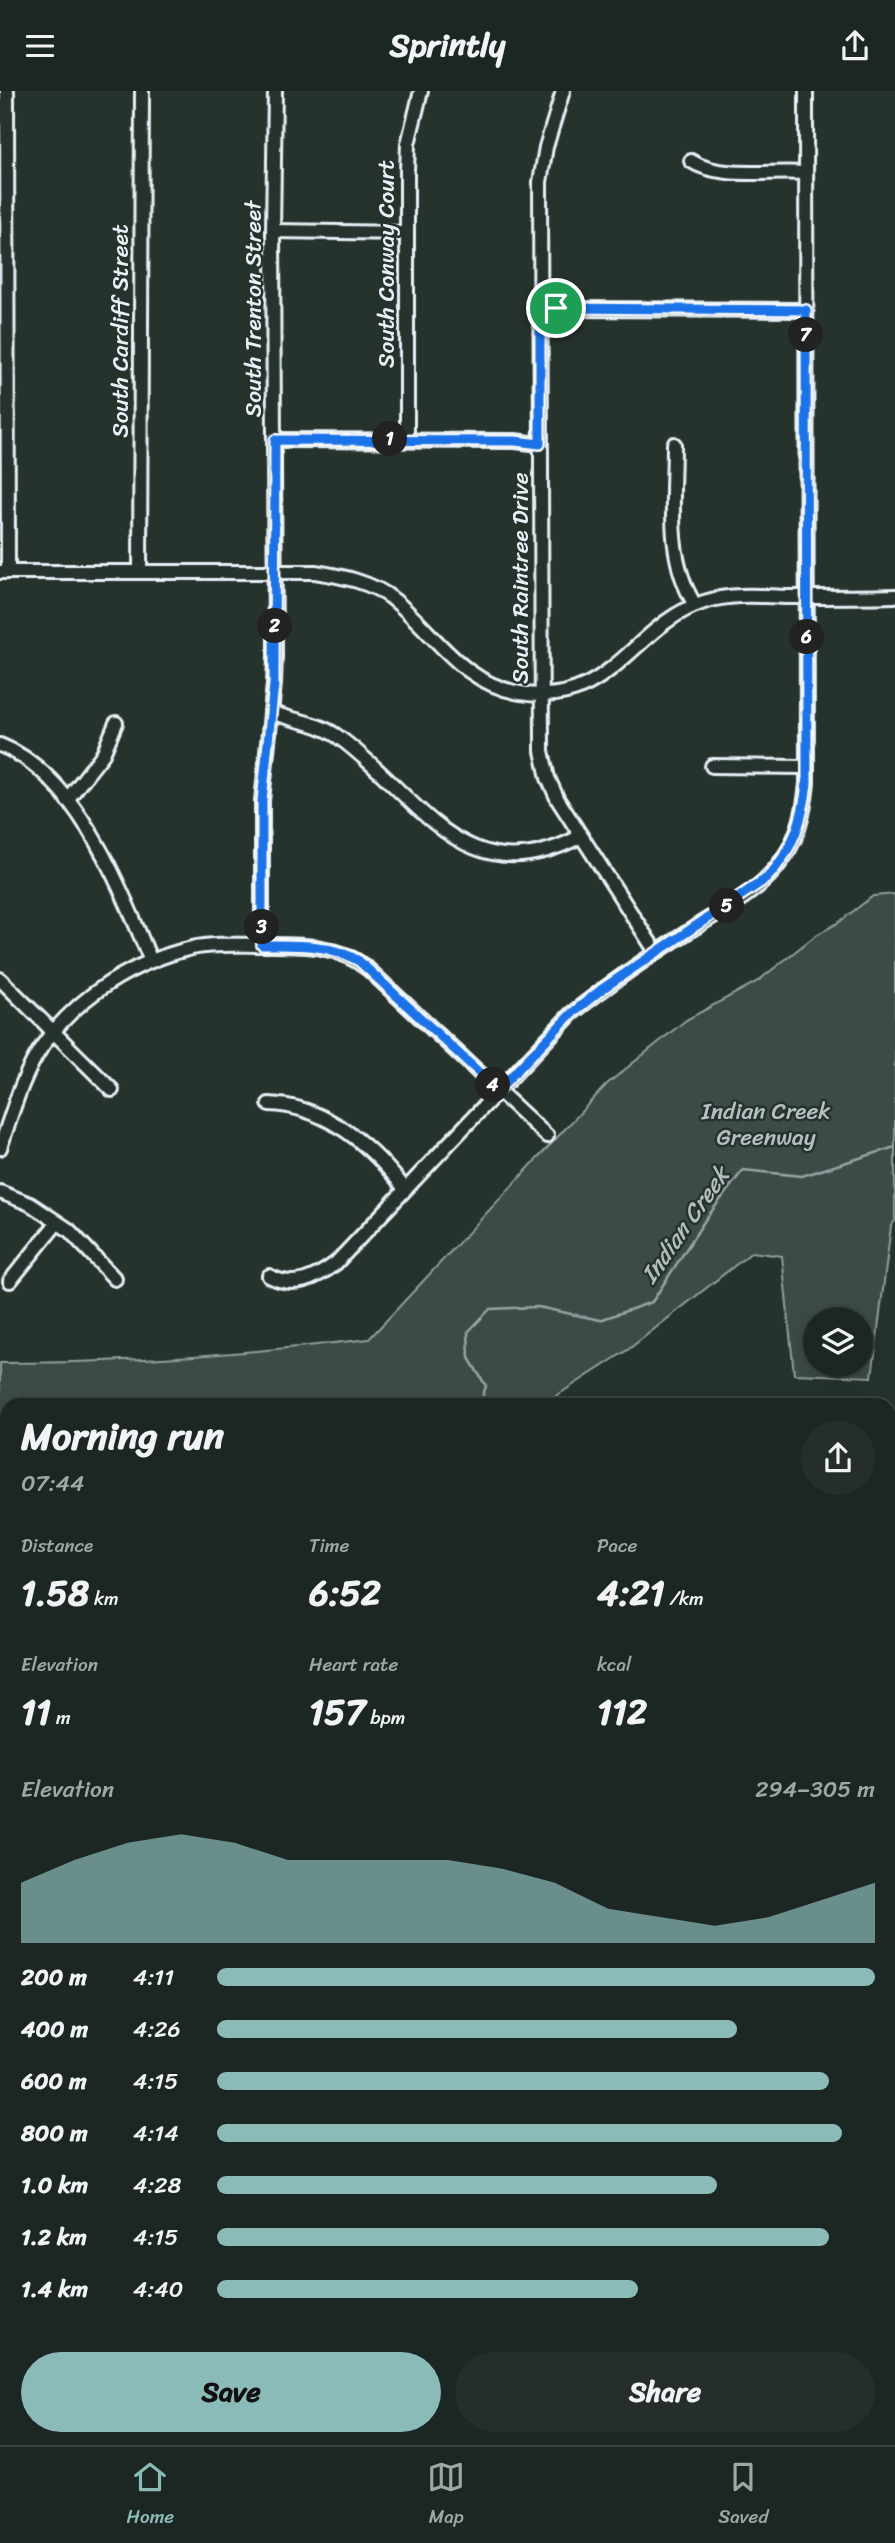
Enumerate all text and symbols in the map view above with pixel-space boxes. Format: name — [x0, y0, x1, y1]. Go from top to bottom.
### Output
text: Sprintly — [390, 17, 505, 74]
icon: menu — [21, 27, 59, 65]
icon: share — [836, 27, 874, 65]
street label: South Conway Court — [366, 160, 407, 368]
street label: South Trenton Street — [233, 199, 274, 417]
street label: South Cardiff Street — [100, 224, 141, 438]
pin — [526, 278, 586, 338]
icon: arrive — [537, 289, 575, 327]
pin: 7 — [788, 317, 824, 353]
text: 7 — [800, 318, 811, 351]
pin: 1 — [372, 421, 408, 457]
text: 1 — [385, 422, 394, 455]
street label: South Raintree Drive — [500, 472, 541, 684]
pin: 2 — [258, 609, 292, 643]
text: 2 — [269, 609, 280, 642]
pin: 6 — [790, 619, 824, 655]
text: 6 — [801, 620, 812, 653]
pin: 5 — [710, 889, 744, 923]
text: 5 — [721, 889, 732, 922]
pin: 3 — [244, 909, 280, 945]
text: 3 — [256, 910, 267, 943]
pin: 4 — [476, 1067, 510, 1103]
text: 4 — [487, 1068, 498, 1101]
park label: Indian Creek Greenway — [701, 1091, 830, 1158]
water label: Indian Creek — [629, 1155, 743, 1293]
map controls — [803, 1307, 873, 1377]
button: layers — [803, 1307, 873, 1377]
text: Morning run — [21, 1403, 224, 1470]
button: share — [801, 1421, 875, 1495]
text: 07:44 — [21, 1463, 84, 1504]
text: Distance — [21, 1529, 93, 1562]
text: Time — [309, 1529, 349, 1562]
text: Pace — [597, 1529, 637, 1562]
text: 1.58 — [21, 1562, 89, 1624]
text: 6:52 — [309, 1562, 381, 1624]
text: 4:21 — [597, 1562, 665, 1624]
text: km — [89, 1582, 119, 1615]
text: /km — [665, 1582, 704, 1615]
text: Elevation — [21, 1648, 98, 1681]
text: Heart rate — [309, 1648, 398, 1681]
text: kcal — [597, 1648, 632, 1681]
text: 11 — [21, 1681, 51, 1743]
text: 157 — [309, 1681, 365, 1743]
text: 112 — [597, 1681, 647, 1743]
text: m — [51, 1701, 71, 1734]
text: bpm — [365, 1701, 405, 1734]
text: Elevation — [21, 1769, 114, 1810]
text: 294–305 m — [755, 1769, 875, 1810]
text: 200 m — [21, 1957, 87, 1998]
text: 4:11 — [133, 1957, 174, 1998]
text: 400 m — [21, 2009, 88, 2050]
text: 4:26 — [133, 2009, 181, 2050]
text: 600 m — [21, 2061, 87, 2102]
text: 4:15 — [133, 2061, 178, 2102]
text: 800 m — [21, 2113, 88, 2154]
text: 4:14 — [133, 2113, 179, 2154]
text: 1.0 km — [21, 2165, 88, 2206]
text: 4:28 — [133, 2165, 181, 2206]
text: 1.2 km — [21, 2217, 87, 2258]
text: 4:15 — [133, 2217, 178, 2258]
text: 1.4 km — [21, 2269, 88, 2310]
text: 4:40 — [133, 2269, 183, 2310]
button: Save — [21, 2352, 441, 2432]
button: Share — [455, 2352, 875, 2432]
tab: Home — [127, 2458, 174, 2533]
tab: Map — [427, 2458, 465, 2533]
tab: Saved — [718, 2458, 768, 2533]

